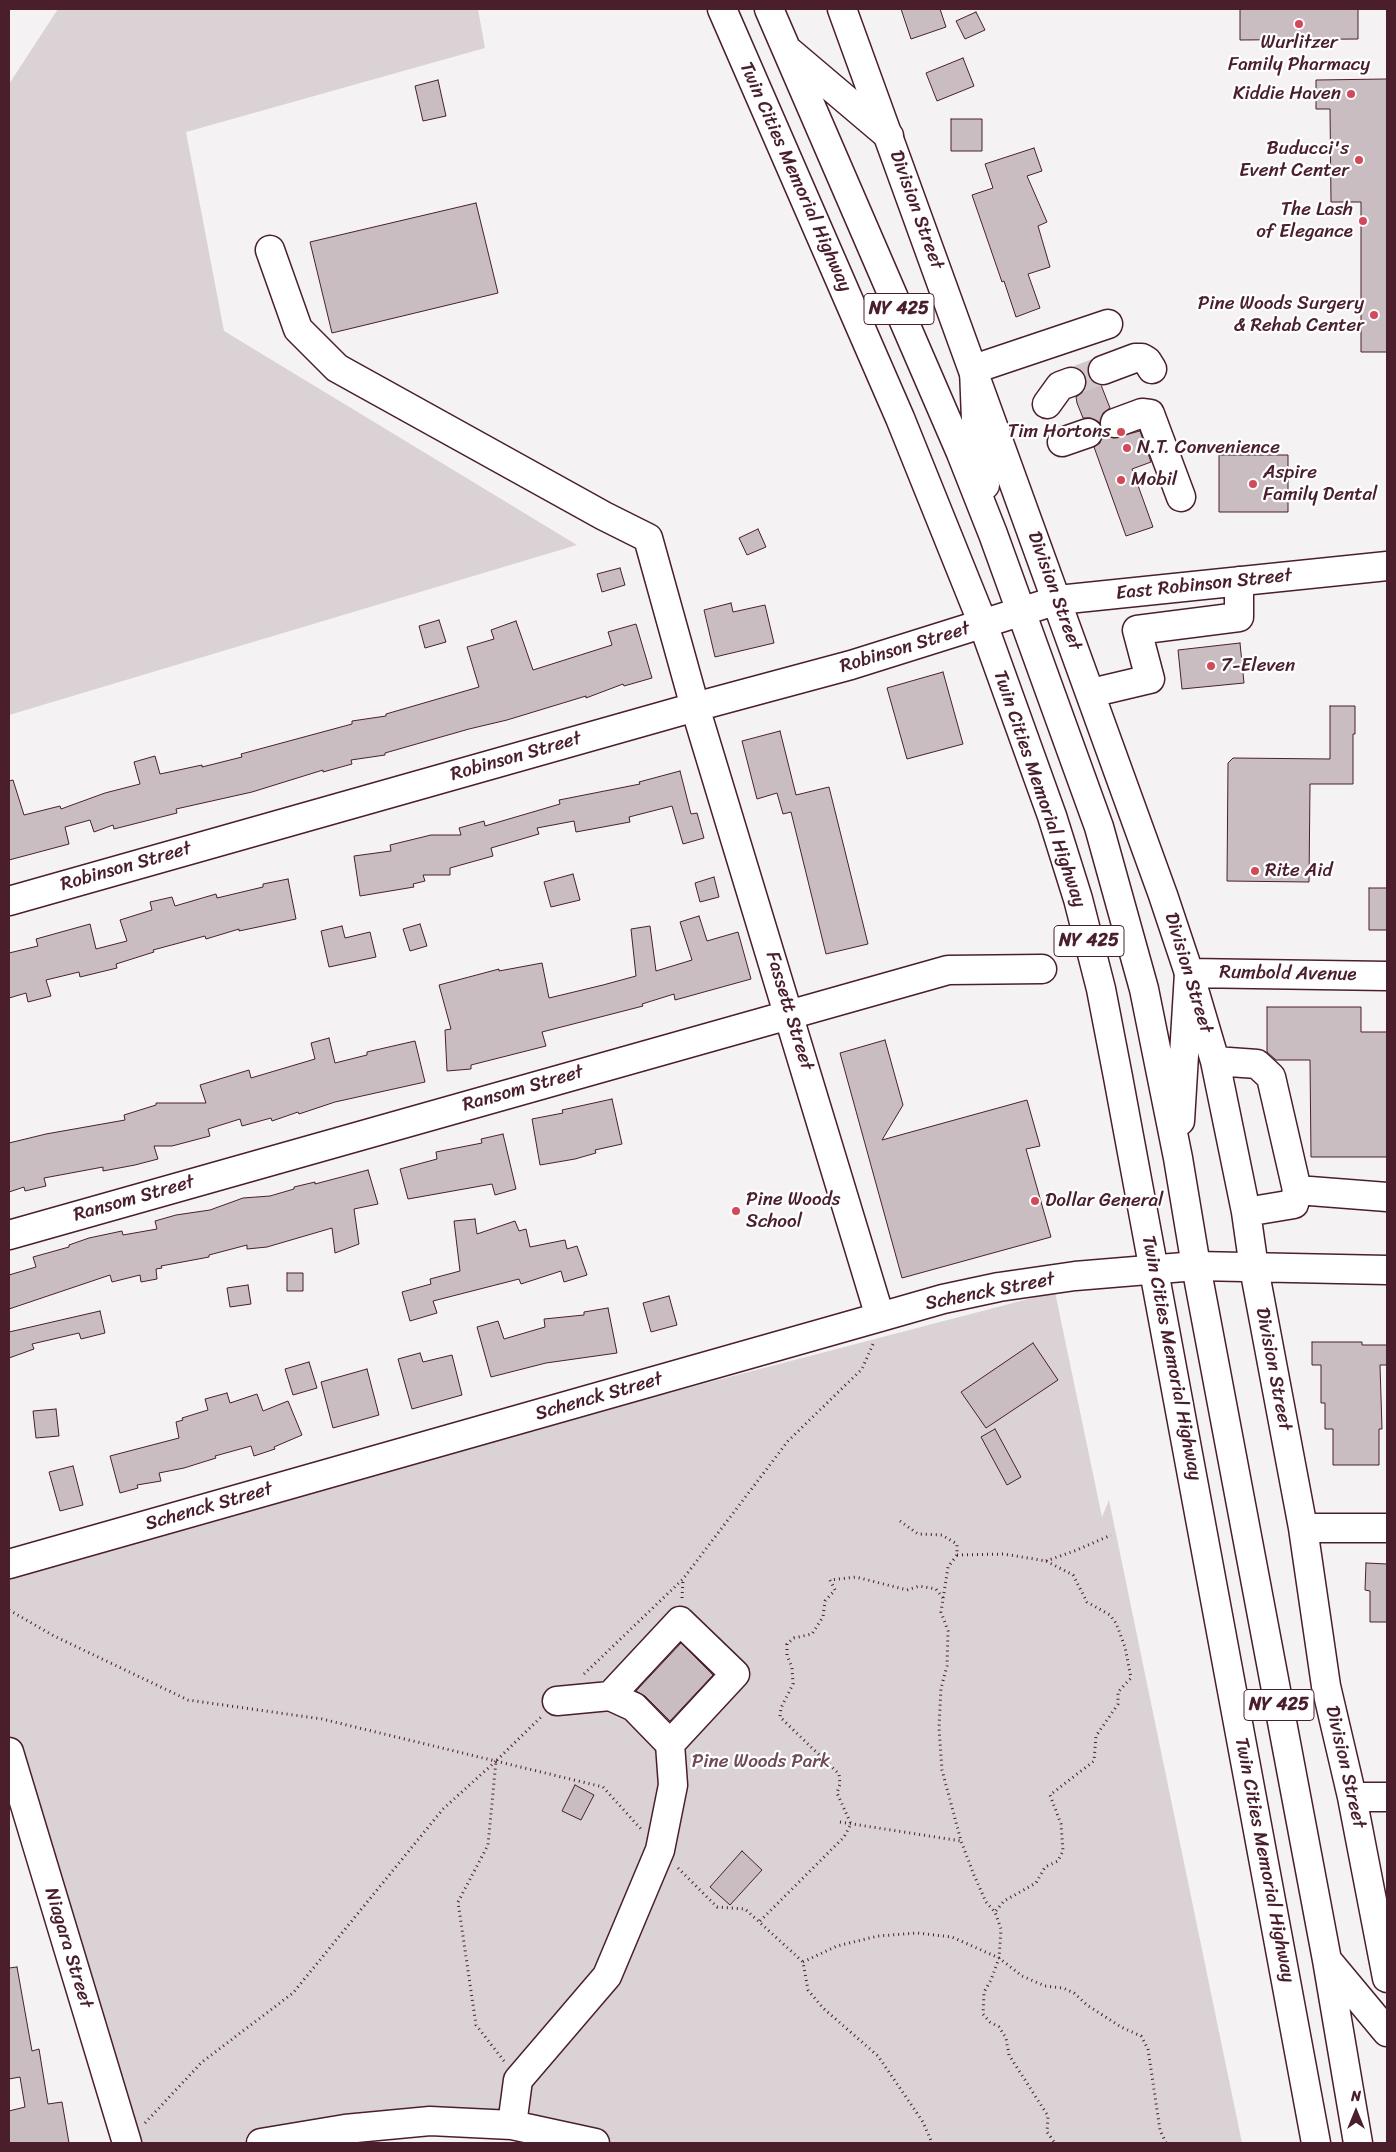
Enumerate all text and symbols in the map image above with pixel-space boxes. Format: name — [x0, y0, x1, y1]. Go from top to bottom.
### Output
marker: Wurlitzer Family Pharmacy — [1293, 18, 1305, 30]
place label: Wurlitzer Family Pharmacy — [1228, 32, 1370, 76]
street label: Twin Cities Memorial Highway — [734, 59, 856, 295]
place label: Kiddie Haven — [1233, 83, 1341, 105]
marker: Kiddie Haven — [1345, 88, 1357, 100]
place label: Buducci's Event Center — [1239, 138, 1349, 182]
street label: Division Street — [884, 147, 948, 273]
marker: Buducci's Event Center — [1353, 154, 1365, 166]
place label: The Lash of Elegance — [1256, 199, 1353, 243]
marker: The Lash of Elegance — [1357, 215, 1369, 227]
place label: Pine Woods Surgery & Rehab Center — [1198, 293, 1364, 337]
road number: NY 425 — [864, 294, 934, 324]
marker: Pine Woods Surgery & Rehab Center — [1368, 309, 1380, 321]
place label: Tim Hortons — [1008, 421, 1111, 443]
marker: Tim Hortons — [1115, 426, 1127, 438]
place label: N.T. Convenience — [1137, 437, 1280, 459]
marker: N.T. Convenience — [1121, 442, 1133, 454]
place label: Aspire Family Dental — [1263, 462, 1377, 506]
place label: Mobil — [1131, 469, 1177, 491]
marker: Mobil — [1115, 474, 1127, 486]
marker: Aspire Family Dental — [1247, 478, 1259, 490]
street label: Division Street — [1022, 528, 1086, 654]
street label: East Robinson Street — [1115, 564, 1293, 606]
street label: Robinson Street — [837, 617, 973, 679]
place label: 7-Eleven — [1221, 655, 1295, 677]
marker: 7-Eleven — [1205, 660, 1217, 672]
street label: Twin Cities Memorial Highway — [988, 668, 1090, 910]
street label: Robinson Street — [448, 727, 584, 787]
street label: Robinson Street — [58, 837, 194, 897]
place label: Rite Aid — [1265, 860, 1333, 882]
marker: Rite Aid — [1249, 865, 1261, 877]
street label: Division Street — [1159, 910, 1217, 1036]
road number: NY 425 — [1054, 926, 1124, 956]
street label: Fassett Street — [760, 949, 818, 1073]
street label: Rumbold Avenue — [1219, 961, 1357, 987]
street label: Ransom Street — [460, 1061, 586, 1117]
street label: Ransom Street — [71, 1171, 197, 1227]
place label: Pine Woods School — [746, 1189, 840, 1233]
place label: Dollar General — [1045, 1190, 1163, 1212]
marker: Dollar General — [1029, 1195, 1041, 1207]
marker: Pine Woods School — [730, 1205, 742, 1217]
street label: Twin Cities Memorial Highway — [1136, 1234, 1206, 1482]
street label: Schenck Street — [923, 1268, 1057, 1316]
street label: Division Street — [1250, 1306, 1296, 1432]
street label: Schenck Street — [533, 1368, 665, 1426]
street label: Schenck Street — [143, 1478, 275, 1536]
road number: NY 425 — [1244, 1690, 1314, 1720]
street label: Division Street — [1320, 1704, 1370, 1830]
street label: Twin Cities Memorial Highway — [1229, 1736, 1299, 1984]
park label: Pine Woods Park — [692, 1751, 830, 1773]
street label: Niagara Street — [39, 1885, 97, 2011]
text: N — [1351, 2084, 1361, 2109]
north arrow — [1331, 2087, 1381, 2137]

